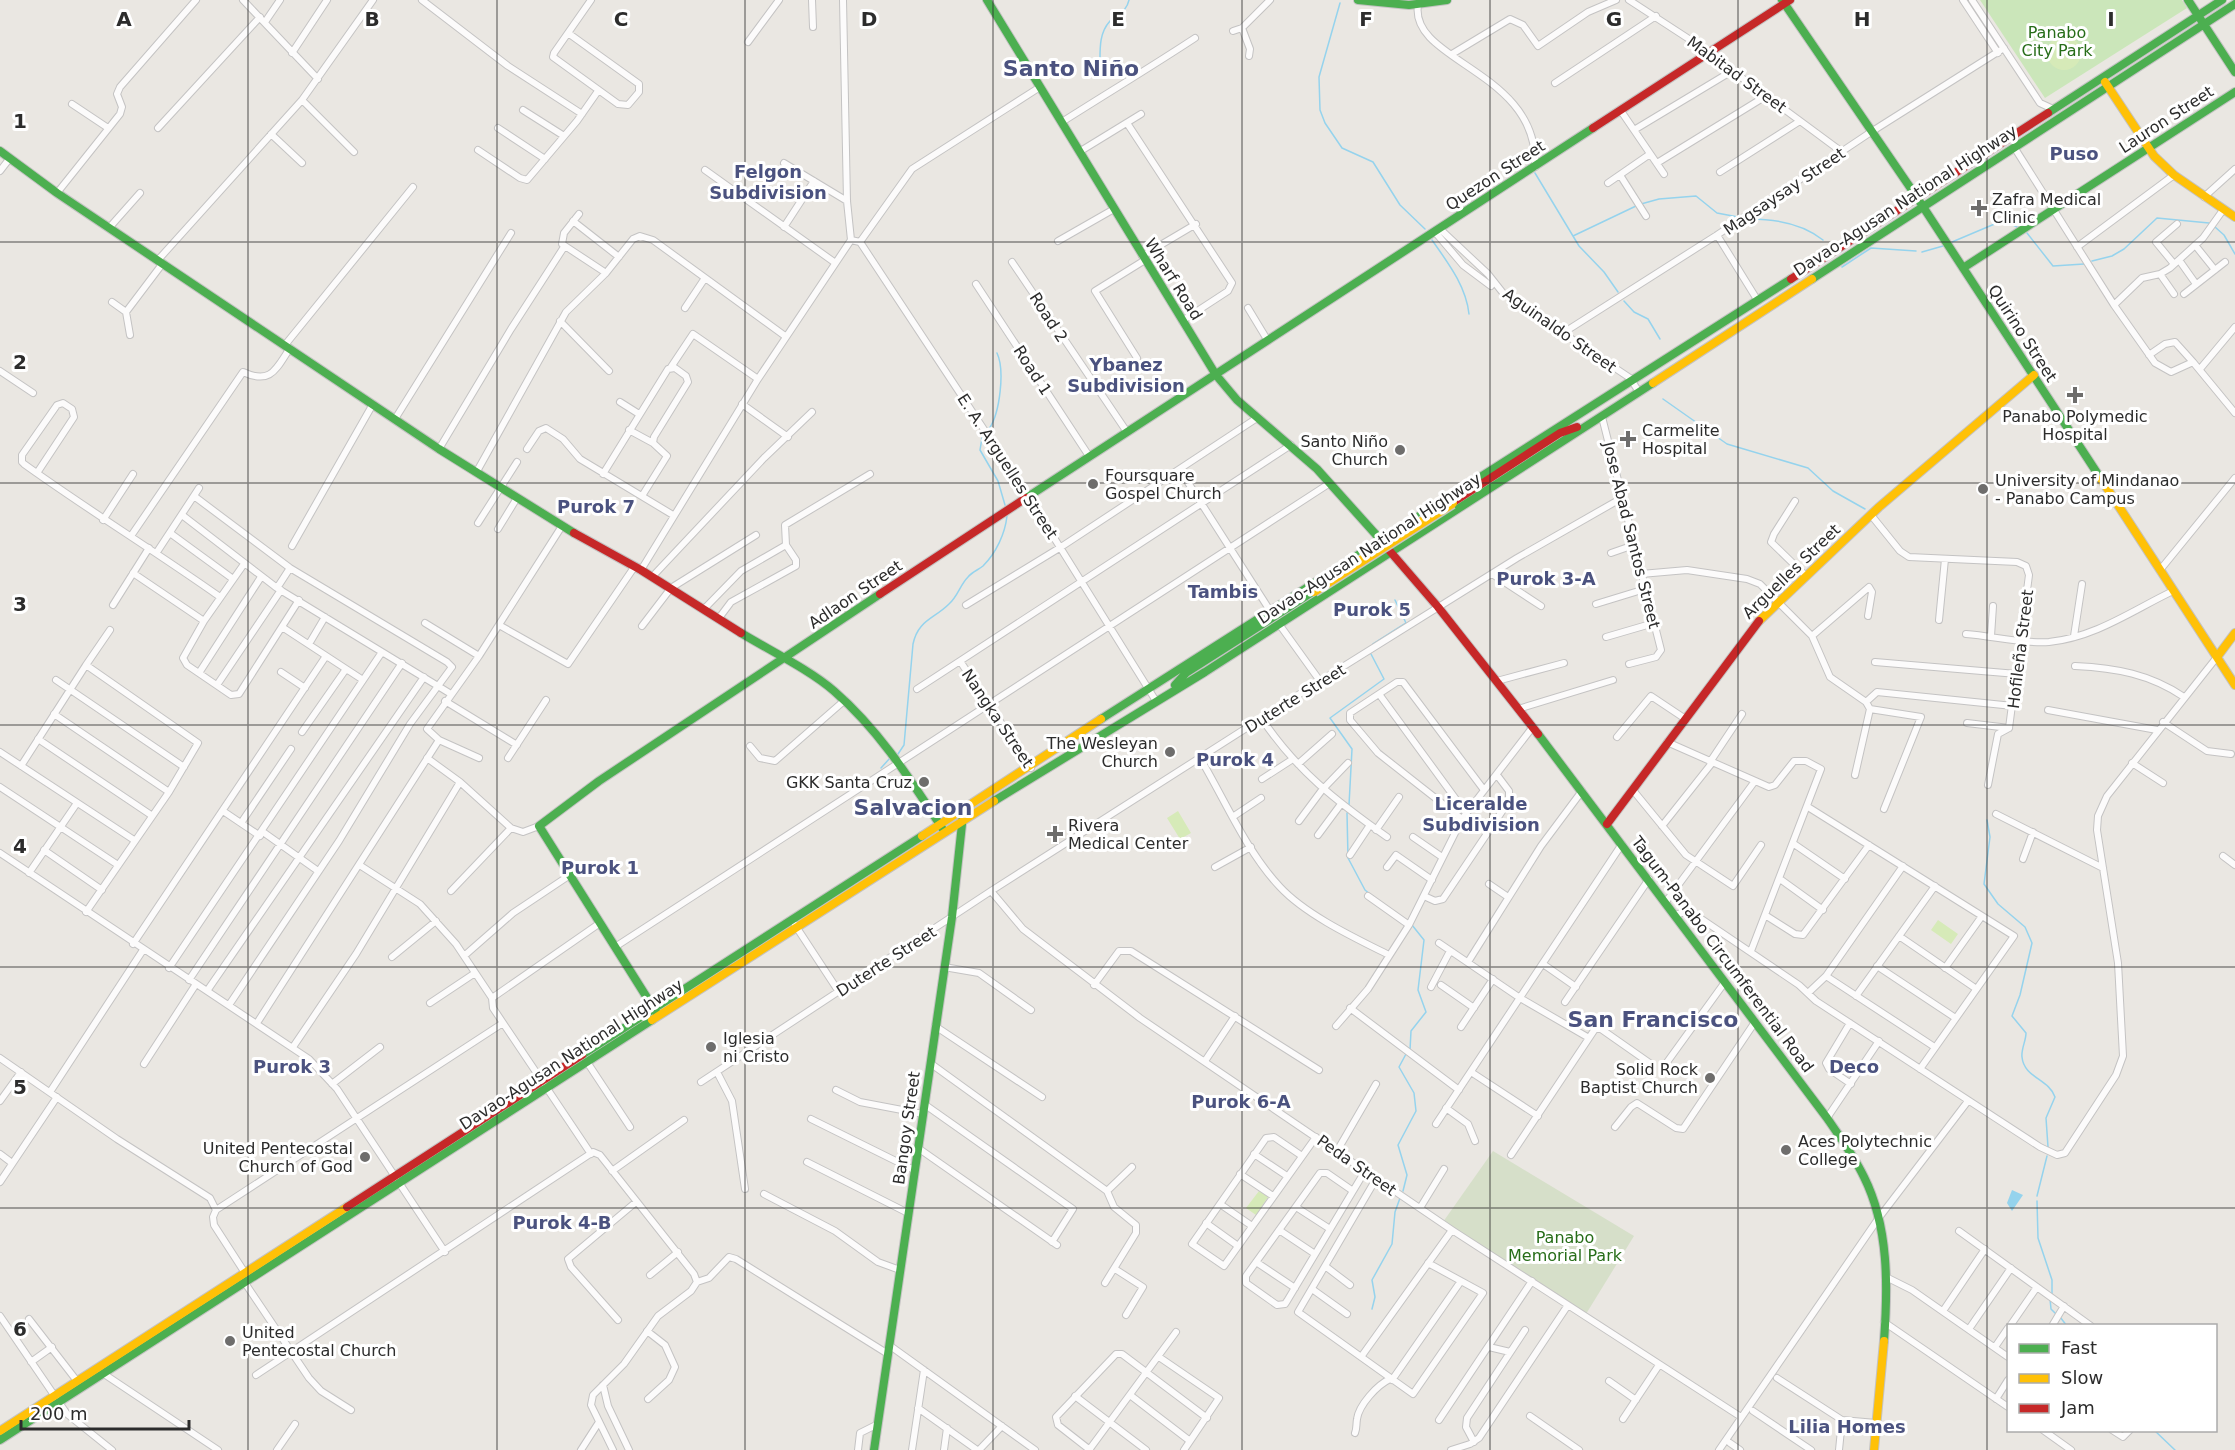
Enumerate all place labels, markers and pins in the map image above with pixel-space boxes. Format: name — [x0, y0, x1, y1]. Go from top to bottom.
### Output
place label: Zafra Medical Clinic — [1992, 190, 2101, 227]
marker: Zafra Medical Clinic — [1970, 199, 1988, 217]
marker: Panabo Polymedic Hospital — [2066, 386, 2084, 404]
place label: Panabo Polymedic Hospital — [2002, 407, 2148, 444]
place label: Carmelite Hospital — [1642, 421, 1720, 458]
marker: Carmelite Hospital — [1619, 430, 1637, 448]
place label: Santo Niño Church — [1300, 432, 1388, 469]
marker: Santo Niño Church — [1393, 443, 1407, 457]
place label: Foursquare Gospel Church — [1105, 466, 1222, 503]
place label: University of Mindanao - Panabo Campus — [1995, 471, 2179, 508]
marker: Foursquare Gospel Church — [1086, 477, 1100, 491]
marker: University of Mindanao - Panabo Campus — [1976, 482, 1990, 496]
place label: The Wesleyan Church — [1045, 734, 1158, 771]
marker: The Wesleyan Church — [1163, 745, 1177, 759]
place label: GKK Santa Cruz — [786, 773, 912, 792]
marker: GKK Santa Cruz — [917, 775, 931, 789]
place label: Rivera Medical Center — [1068, 816, 1189, 853]
marker: Rivera Medical Center — [1046, 825, 1064, 843]
place label: Iglesia ni Cristo — [723, 1029, 789, 1066]
marker: Iglesia ni Cristo — [704, 1040, 718, 1054]
place label: Solid Rock Baptist Church — [1580, 1060, 1699, 1097]
marker: Solid Rock Baptist Church — [1703, 1071, 1717, 1085]
place label: Aces Polytechnic College — [1798, 1132, 1932, 1169]
place label: United Pentecostal Church of God — [203, 1139, 353, 1176]
marker: Aces Polytechnic College — [1779, 1143, 1793, 1157]
marker: United Pentecostal Church of God — [358, 1150, 372, 1164]
place label: United Pentecostal Church — [242, 1323, 396, 1360]
marker: United Pentecostal Church — [223, 1334, 237, 1348]

